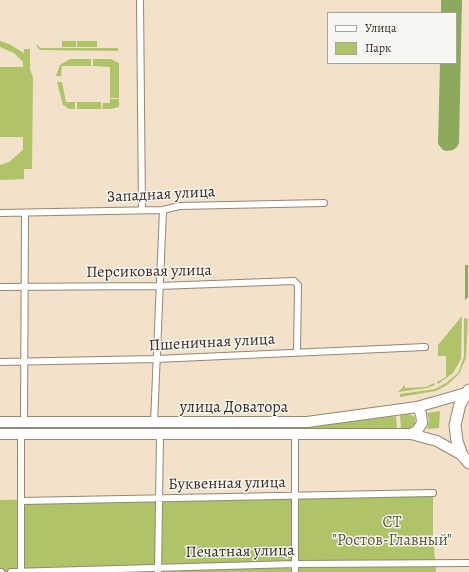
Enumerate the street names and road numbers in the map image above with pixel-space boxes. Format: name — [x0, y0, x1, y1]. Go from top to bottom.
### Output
street label: Западная улица — [106, 183, 216, 207]
street label: Персиковая улица — [86, 261, 212, 283]
street label: Пшеничная улица — [148, 330, 276, 356]
street label: улица Доватора — [180, 398, 288, 418]
street label: Буквенная улица — [168, 473, 286, 495]
street label: Печатная улица — [185, 541, 295, 563]

